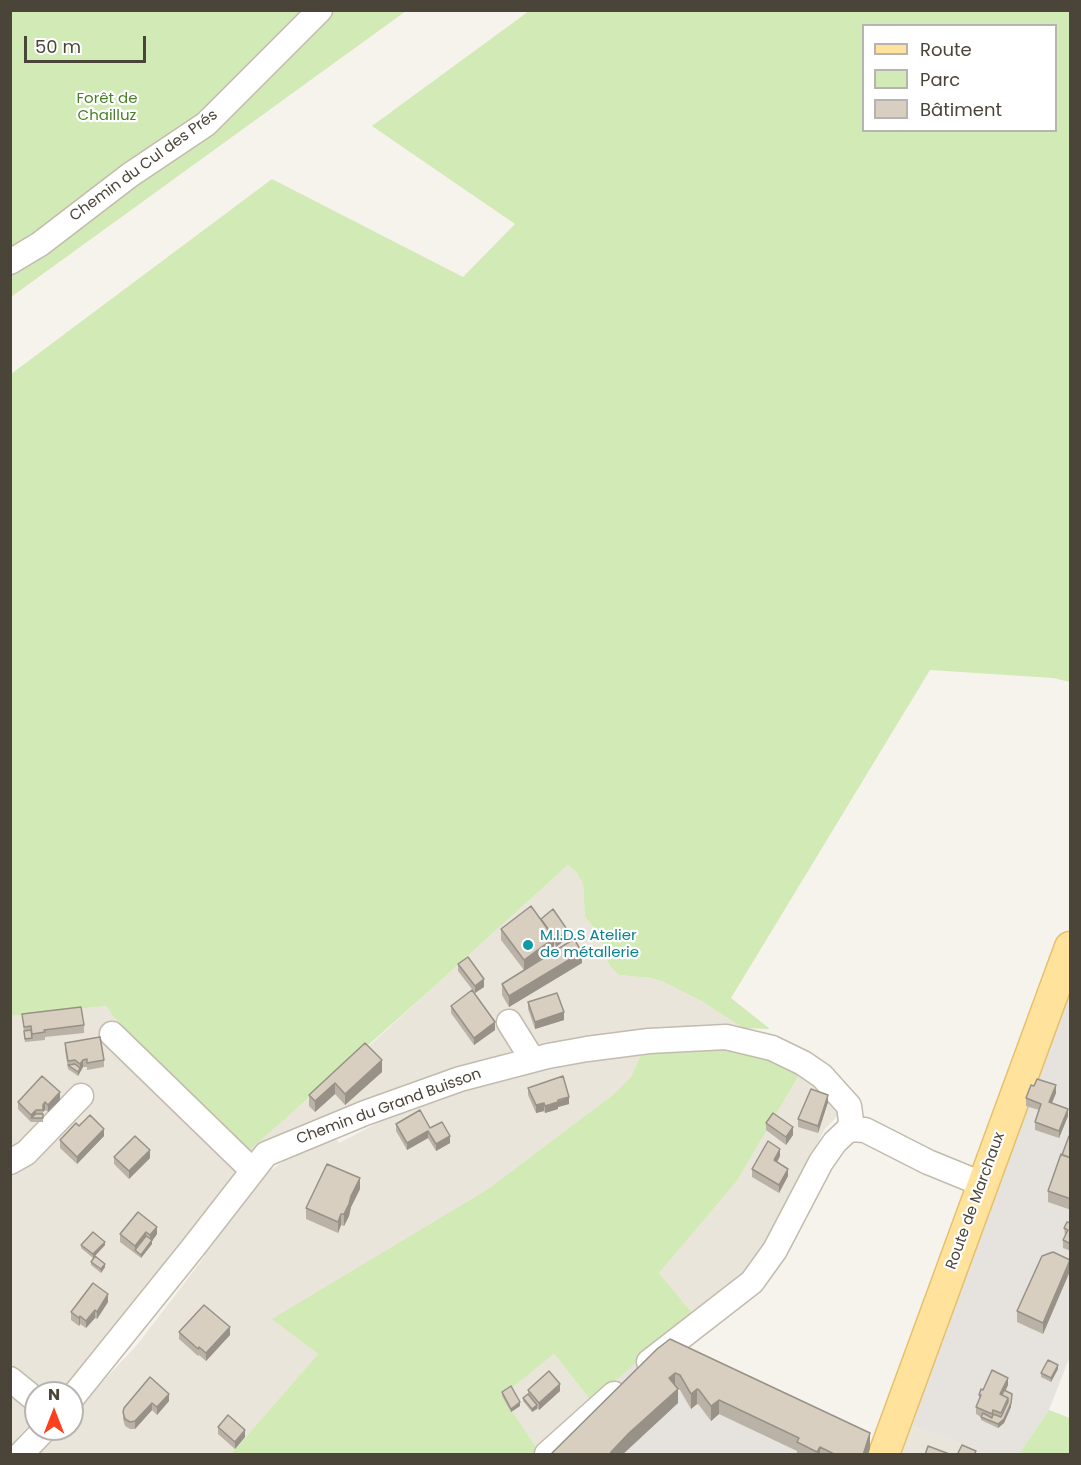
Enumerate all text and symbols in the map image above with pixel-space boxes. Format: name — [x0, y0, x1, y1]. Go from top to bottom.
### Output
scale bar — [27, 24, 148, 62]
legend — [862, 24, 1057, 132]
text: 50 m — [35, 34, 81, 59]
text: Route — [920, 37, 972, 62]
text: Parc — [920, 67, 960, 92]
park label: Forêt de Chailluz — [77, 90, 137, 125]
text: Bâtiment — [920, 97, 1002, 122]
street label: Chemin du Cul des Prés — [66, 106, 222, 226]
place label: M.I.D.S Atelier de métallerie — [540, 927, 639, 962]
marker: M.I.D.S Atelier de métallerie — [521, 938, 535, 952]
street label: Chemin du Grand Buisson — [294, 1065, 484, 1149]
street label: Route de Marchaux — [943, 1130, 1009, 1272]
north arrow — [24, 1381, 84, 1441]
text: N — [48, 1383, 60, 1406]

